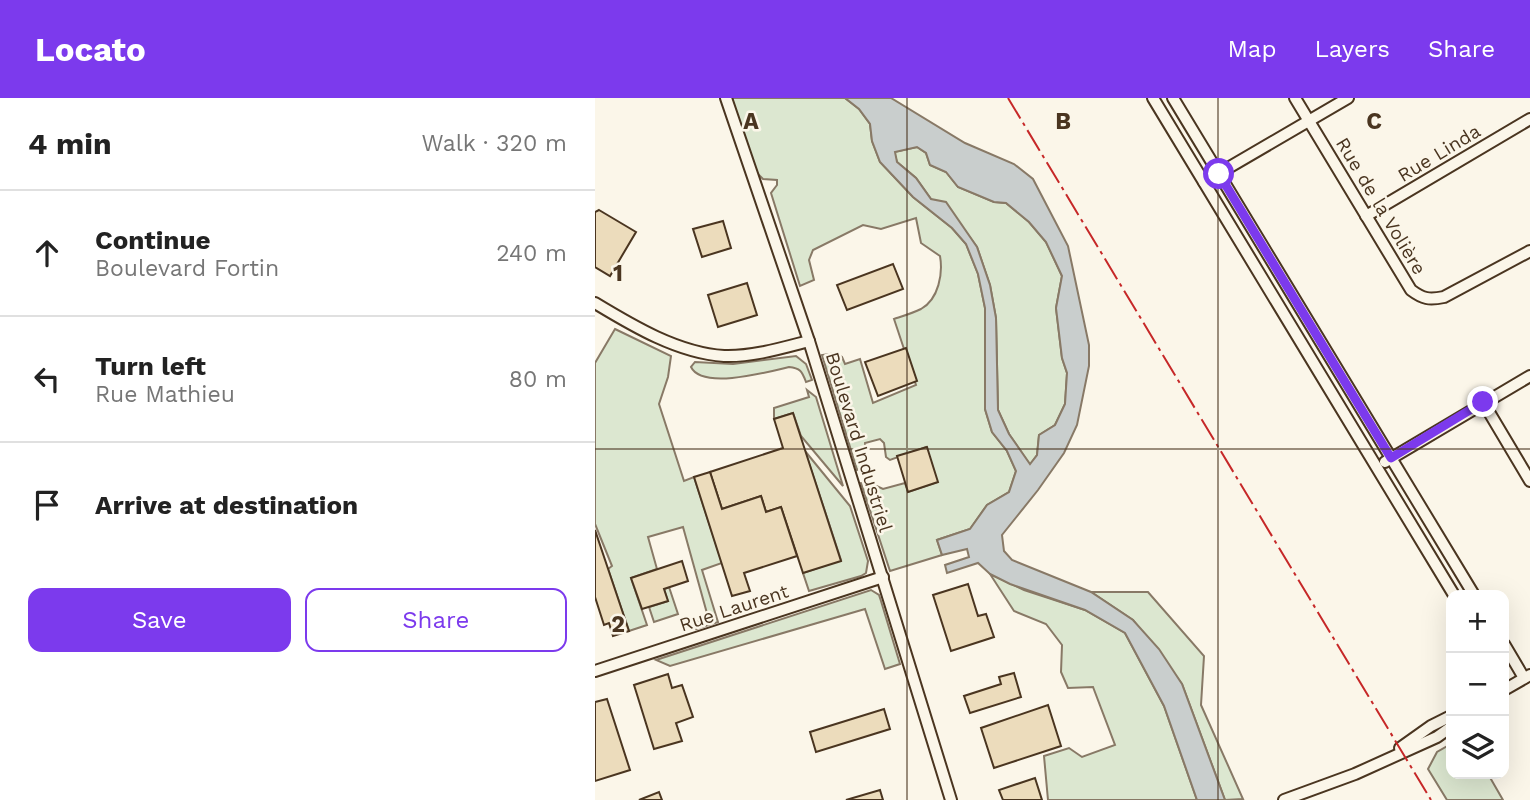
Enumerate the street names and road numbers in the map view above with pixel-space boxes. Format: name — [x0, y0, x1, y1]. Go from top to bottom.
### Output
street label: Rue Linda — [1393, 119, 1485, 187]
street label: Rue de la Volière — [1331, 133, 1431, 279]
street label: Boulevard Industriel — [821, 349, 897, 535]
street label: Rue Laurent — [677, 580, 792, 636]

